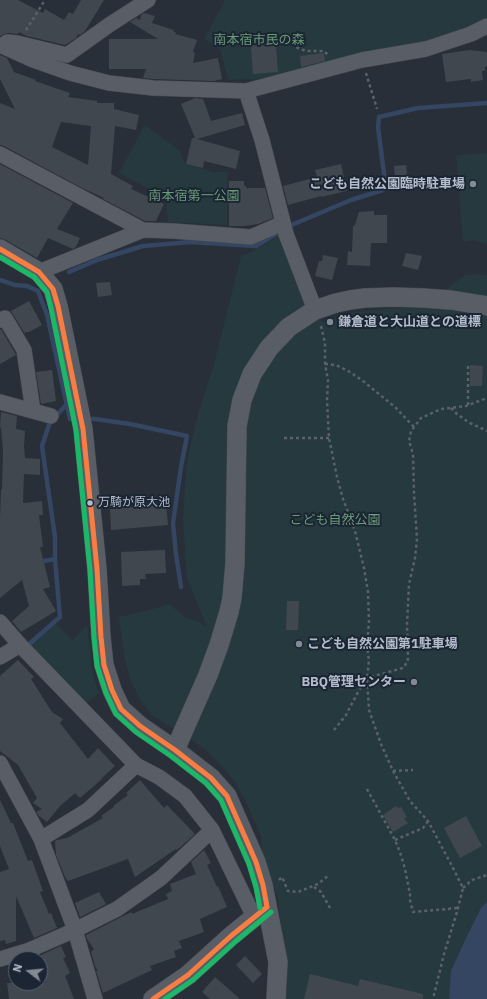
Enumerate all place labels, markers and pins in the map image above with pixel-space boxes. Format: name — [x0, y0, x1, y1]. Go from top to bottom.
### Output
place label: こども自然公園臨時駐車場 — [309, 176, 465, 192]
marker: こども自然公園臨時駐車場 — [468, 179, 478, 189]
place label: 鎌倉道と大山道との道標 — [338, 314, 481, 330]
marker: 鎌倉道と大山道との道標 — [325, 317, 335, 327]
place label: 万騎が原大池 — [98, 496, 170, 510]
marker: 万騎が原大池 — [85, 498, 95, 508]
place label: こども自然公園第1駐車場 — [307, 636, 458, 652]
marker: こども自然公園第1駐車場 — [294, 639, 304, 649]
place label: BBQ管理センター — [301, 674, 406, 690]
marker: BBQ管理センター — [409, 677, 419, 687]

